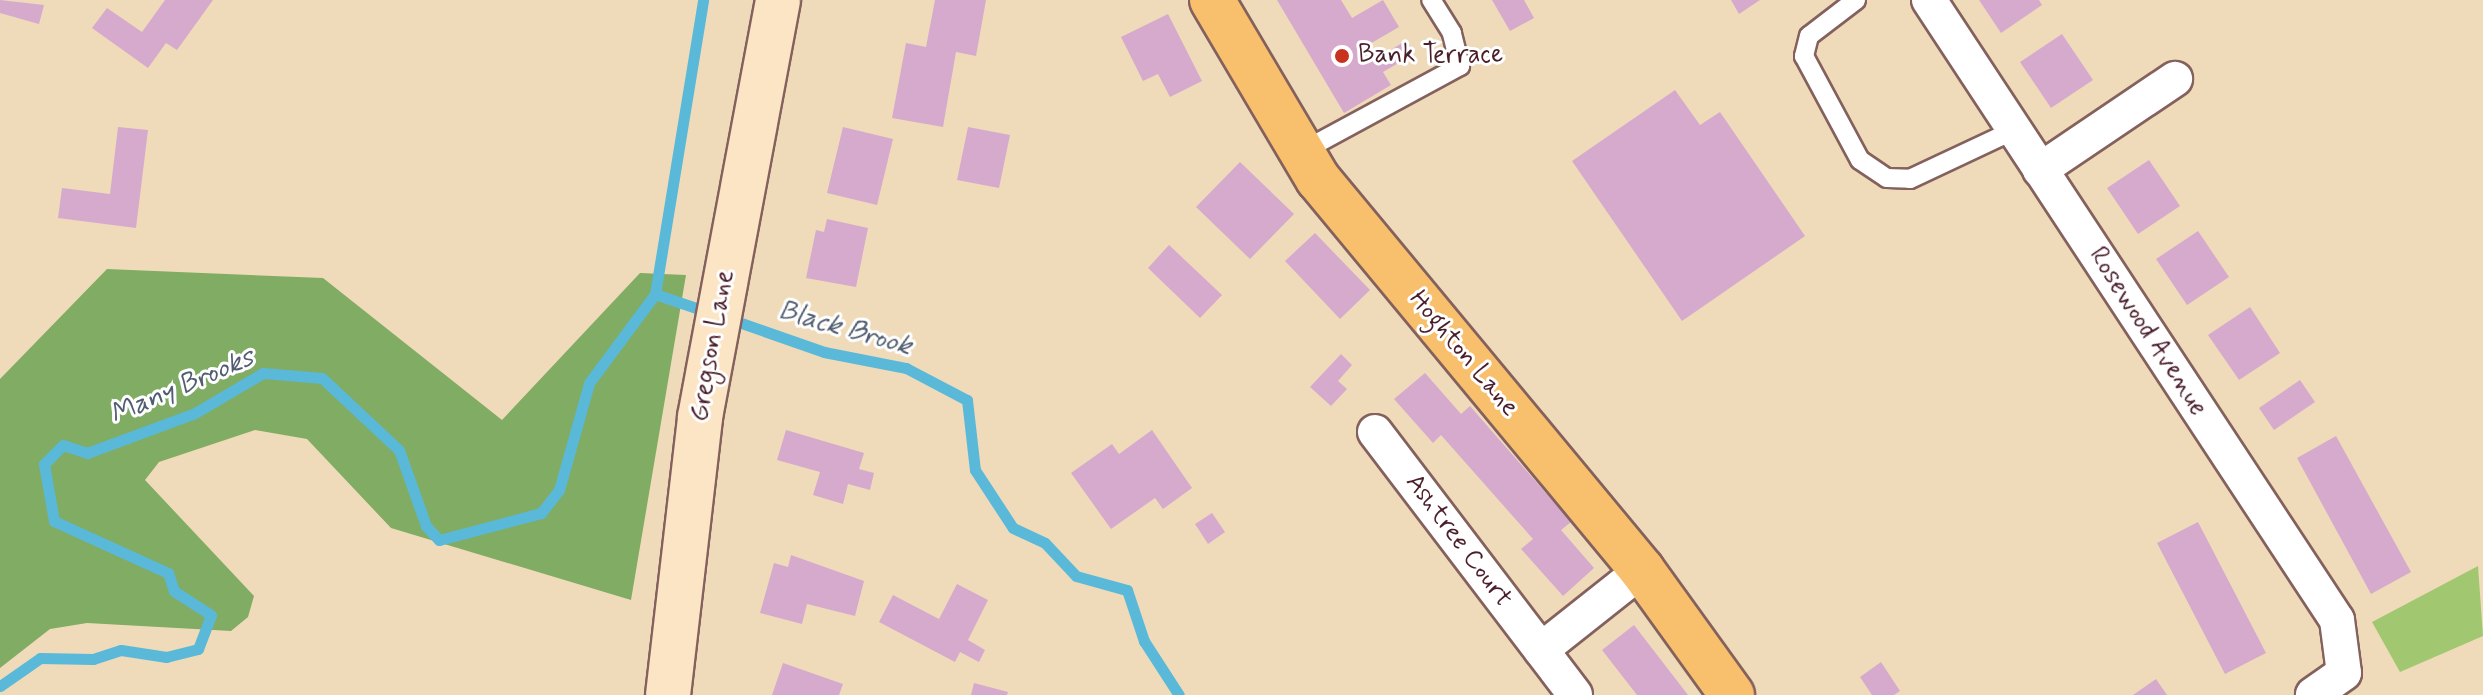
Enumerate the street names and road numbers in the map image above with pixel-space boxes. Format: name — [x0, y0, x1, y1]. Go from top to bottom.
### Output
street label: Rosewood Avenue — [2082, 243, 2212, 421]
street label: Gregson Lane — [684, 268, 742, 424]
street label: Hoghton Lane — [1402, 285, 1524, 423]
street label: Ashtree Court — [1398, 469, 1518, 613]

